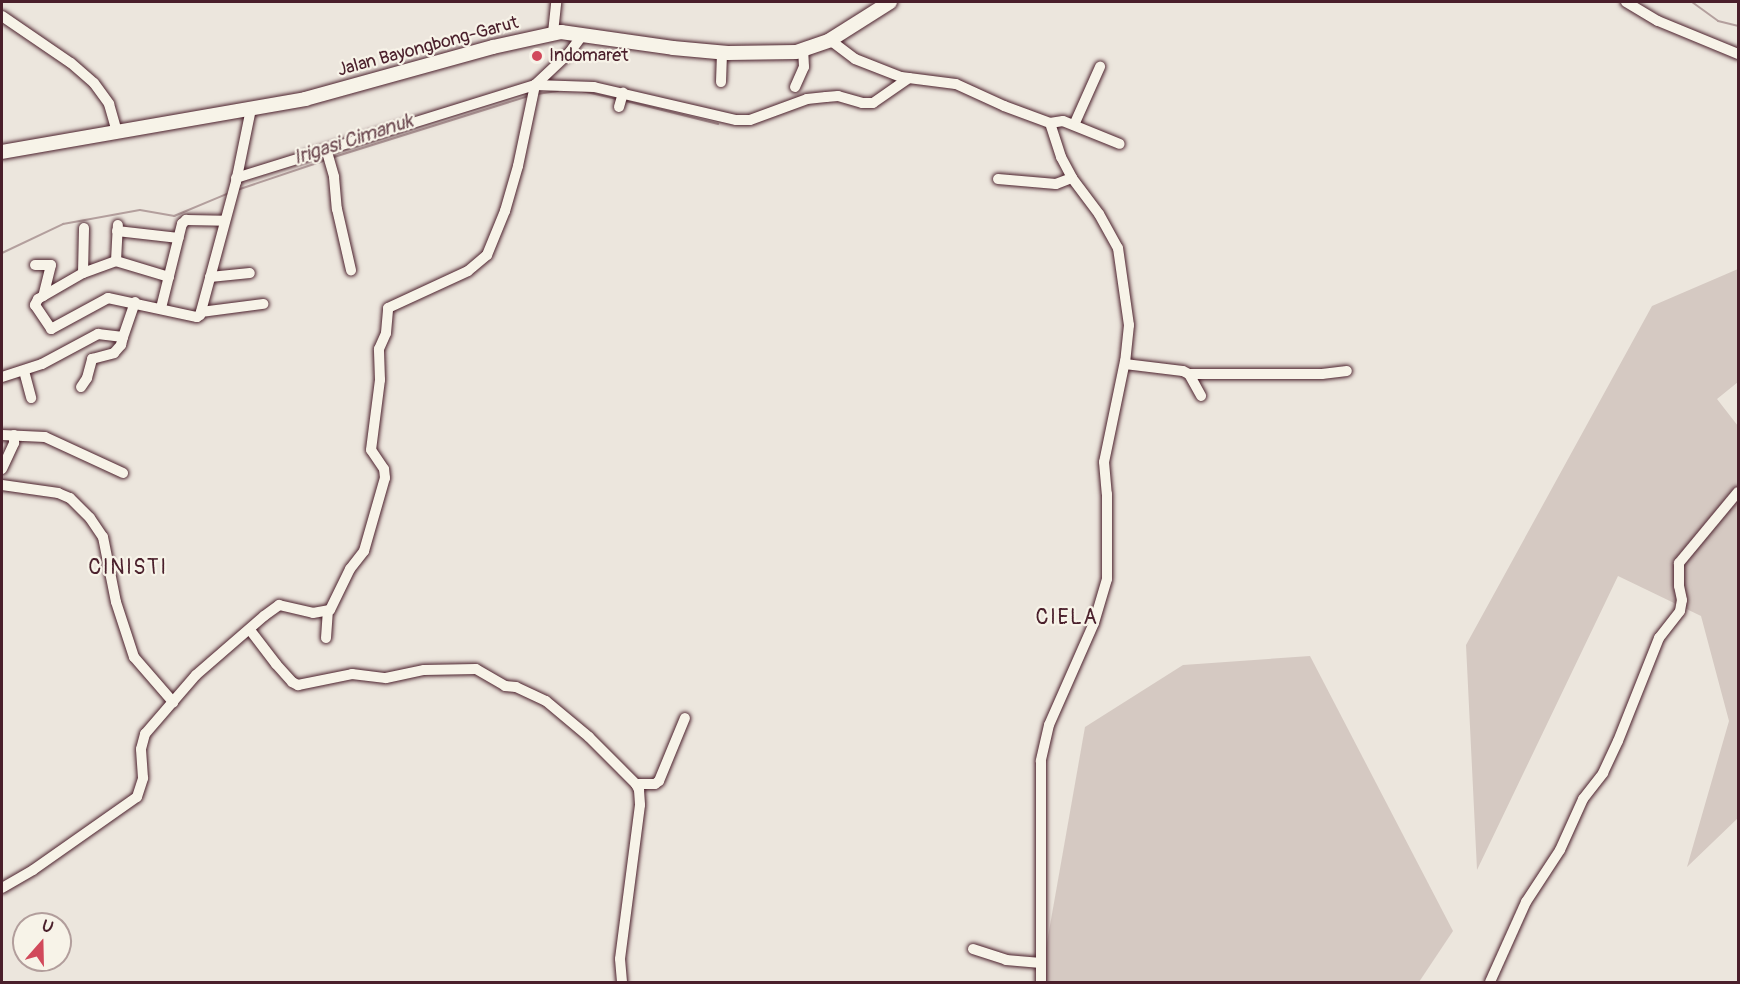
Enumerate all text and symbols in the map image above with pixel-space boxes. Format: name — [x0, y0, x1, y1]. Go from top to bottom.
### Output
street label: Jalan Bayongbong-Garut — [335, 12, 521, 82]
place label: Indomaret — [549, 45, 628, 67]
marker: Indomaret — [530, 49, 544, 63]
water label: Irigasi Cimanuk — [290, 108, 416, 170]
district label: CINISTI — [88, 555, 168, 581]
district label: CIELA — [1036, 605, 1098, 631]
north arrow — [12, 912, 72, 972]
text: U — [39, 916, 56, 938]

